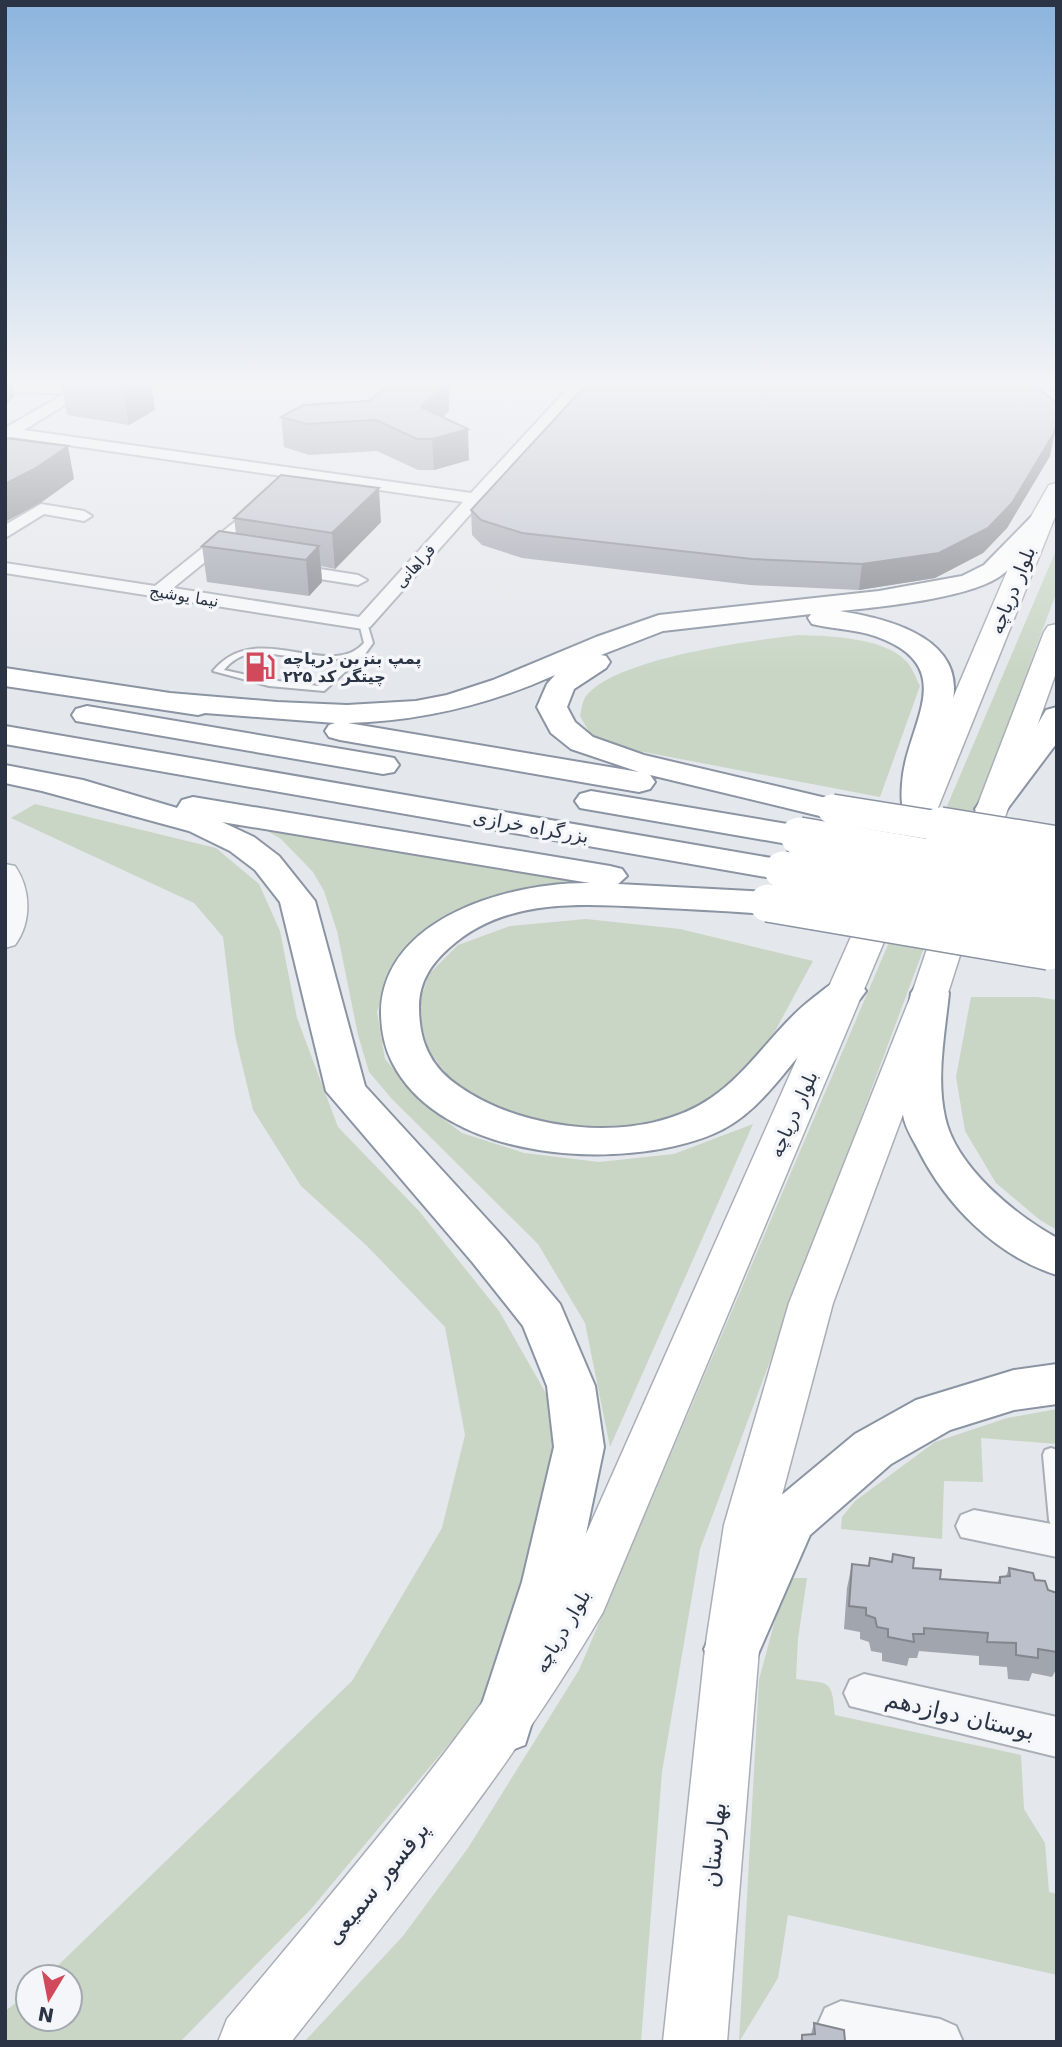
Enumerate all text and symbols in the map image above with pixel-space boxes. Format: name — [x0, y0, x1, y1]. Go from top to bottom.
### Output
street label: فراهانی — [391, 540, 440, 592]
street label: بلوار دریاچه — [984, 543, 1040, 637]
street label: نیما یوشیج — [148, 581, 220, 612]
place label: پمپ بنزین دریاچه چیتگر کد ۲۲۵ — [283, 649, 421, 687]
fuel station icon: پمپ بنزین دریاچه چیتگر کد ۲۲۵ — [243, 650, 277, 684]
street label: بزرگراه خرازی — [471, 805, 591, 848]
street label: بلوار دریاچه — [764, 1067, 823, 1161]
street label: بلوار دریاچه — [529, 1585, 596, 1677]
street label: بوستان دوازدهم — [883, 1685, 1037, 1746]
street label: بهارستان — [697, 1801, 732, 1889]
street label: پرفسور سمیعی — [319, 1816, 435, 1950]
north arrow — [14, 1963, 84, 2033]
text: N — [36, 2003, 56, 2027]

